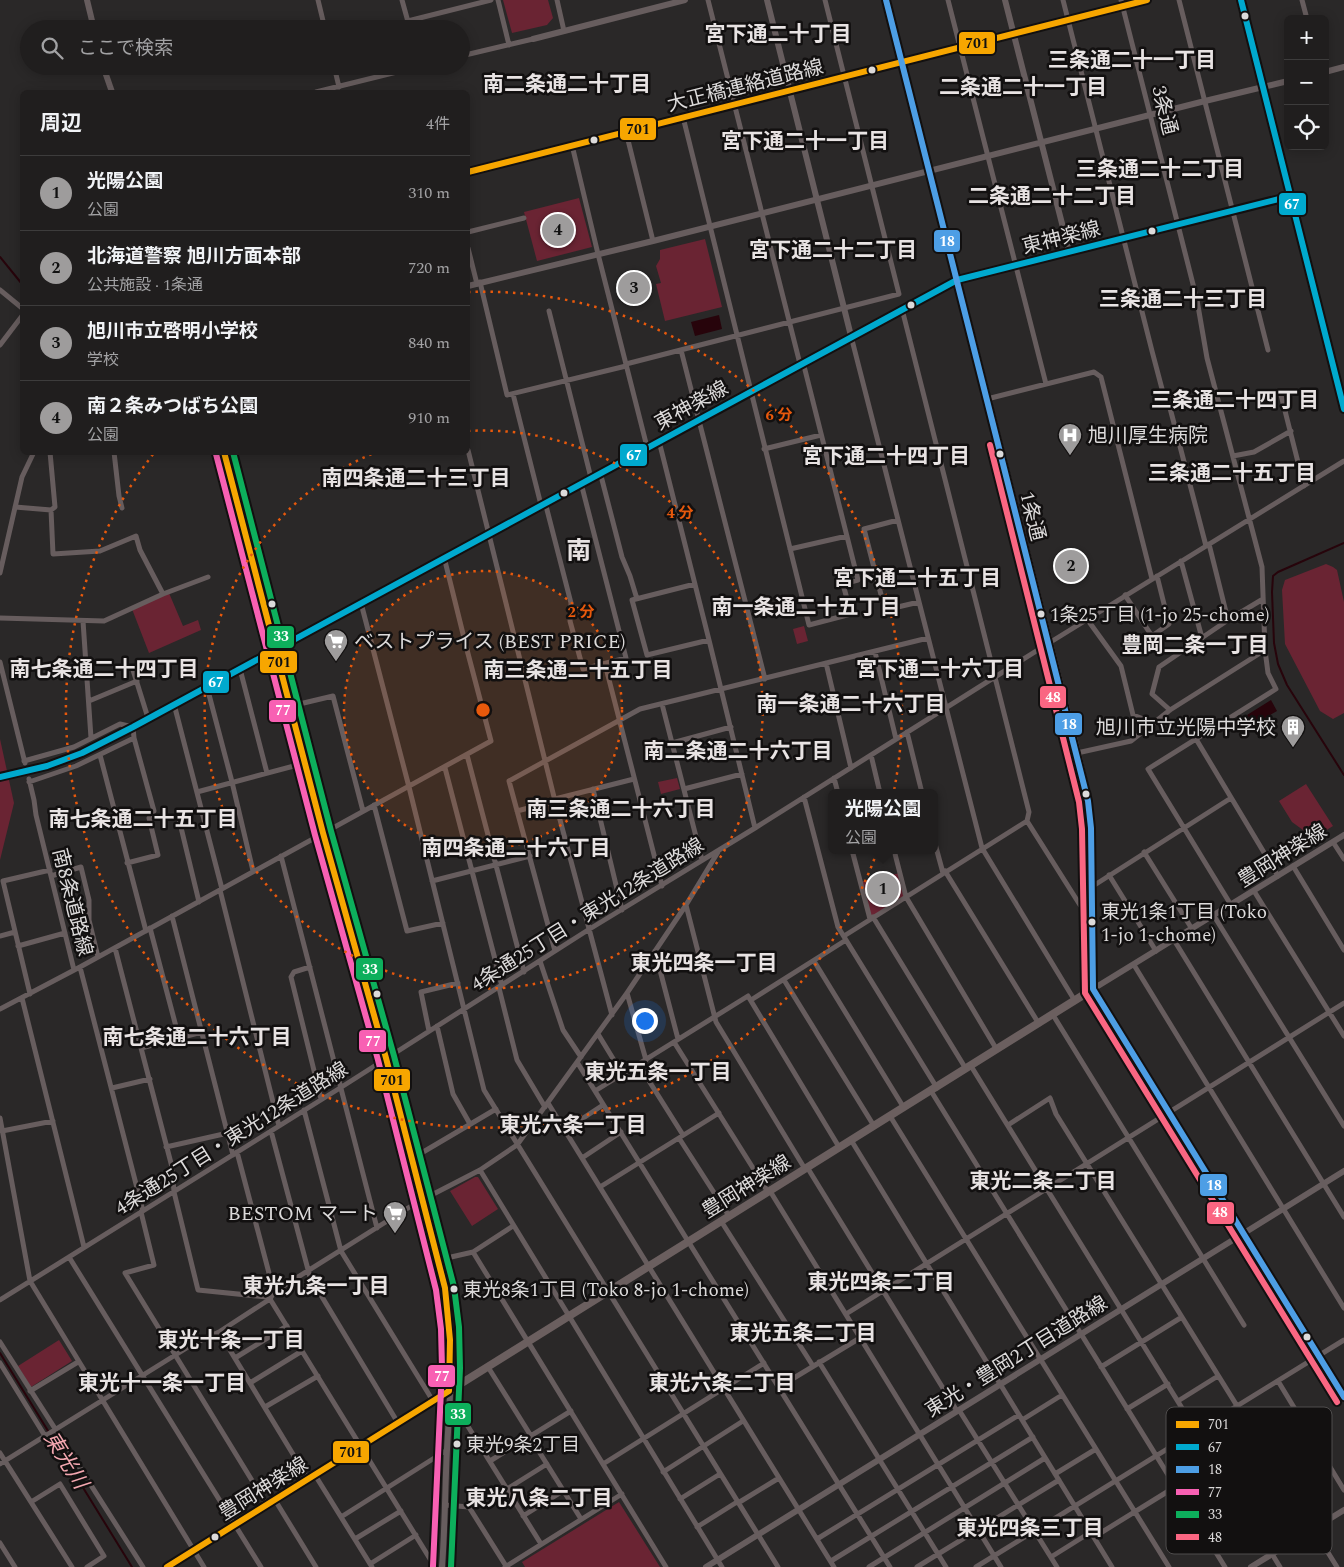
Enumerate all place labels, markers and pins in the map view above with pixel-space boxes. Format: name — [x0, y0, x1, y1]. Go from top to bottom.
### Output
unlabelled marker — [1240, 11, 1250, 21]
unlabelled marker — [867, 65, 877, 75]
unlabelled marker — [589, 135, 599, 145]
pin: 4 — [542, 211, 574, 249]
unlabelled marker — [1147, 226, 1157, 236]
pin: 3 — [618, 269, 650, 307]
unlabelled marker — [906, 300, 916, 310]
place label: 旭川厚生病院 — [1088, 421, 1208, 451]
hospital icon: 旭川厚生病院 — [1057, 422, 1083, 456]
unlabelled marker — [995, 449, 1005, 459]
unlabelled marker — [559, 488, 569, 498]
pin: 2 — [1055, 547, 1087, 585]
unlabelled marker — [267, 599, 277, 609]
place label: 1条25丁目 (1-jo 25-chome) — [1050, 601, 1270, 630]
marker: 1条25丁目 (1-jo 25-chome) — [1036, 609, 1046, 619]
place label: ベストプライス (BEST PRICE) — [354, 627, 625, 657]
supermarket icon: ベストプライス (BEST PRICE) — [323, 628, 349, 662]
centre of rings — [474, 701, 492, 719]
place label: 旭川市立光陽中学校 — [1096, 713, 1276, 743]
building icon: 旭川市立光陽中学校 — [1280, 714, 1306, 748]
unlabelled marker — [1081, 789, 1091, 799]
pin: 1 — [867, 870, 899, 908]
place label: 東光1条1丁目 (Toko 1-jo 1-chome) — [1101, 898, 1267, 950]
marker: 東光1条1丁目 (Toko 1-jo 1-chome) — [1087, 917, 1097, 927]
unlabelled marker — [372, 989, 382, 999]
place label: BESTOM マート — [227, 1199, 378, 1229]
supermarket icon: BESTOM マート — [382, 1200, 408, 1234]
place label: 東光8条1丁目 (Toko 8-jo 1-chome) — [463, 1276, 749, 1305]
marker: 東光8条1丁目 (Toko 8-jo 1-chome) — [449, 1284, 459, 1294]
unlabelled marker — [1302, 1332, 1312, 1342]
place label: 東光9条2丁目 — [466, 1431, 580, 1460]
marker: 東光9条2丁目 — [452, 1439, 462, 1449]
unlabelled marker — [210, 1532, 220, 1542]

